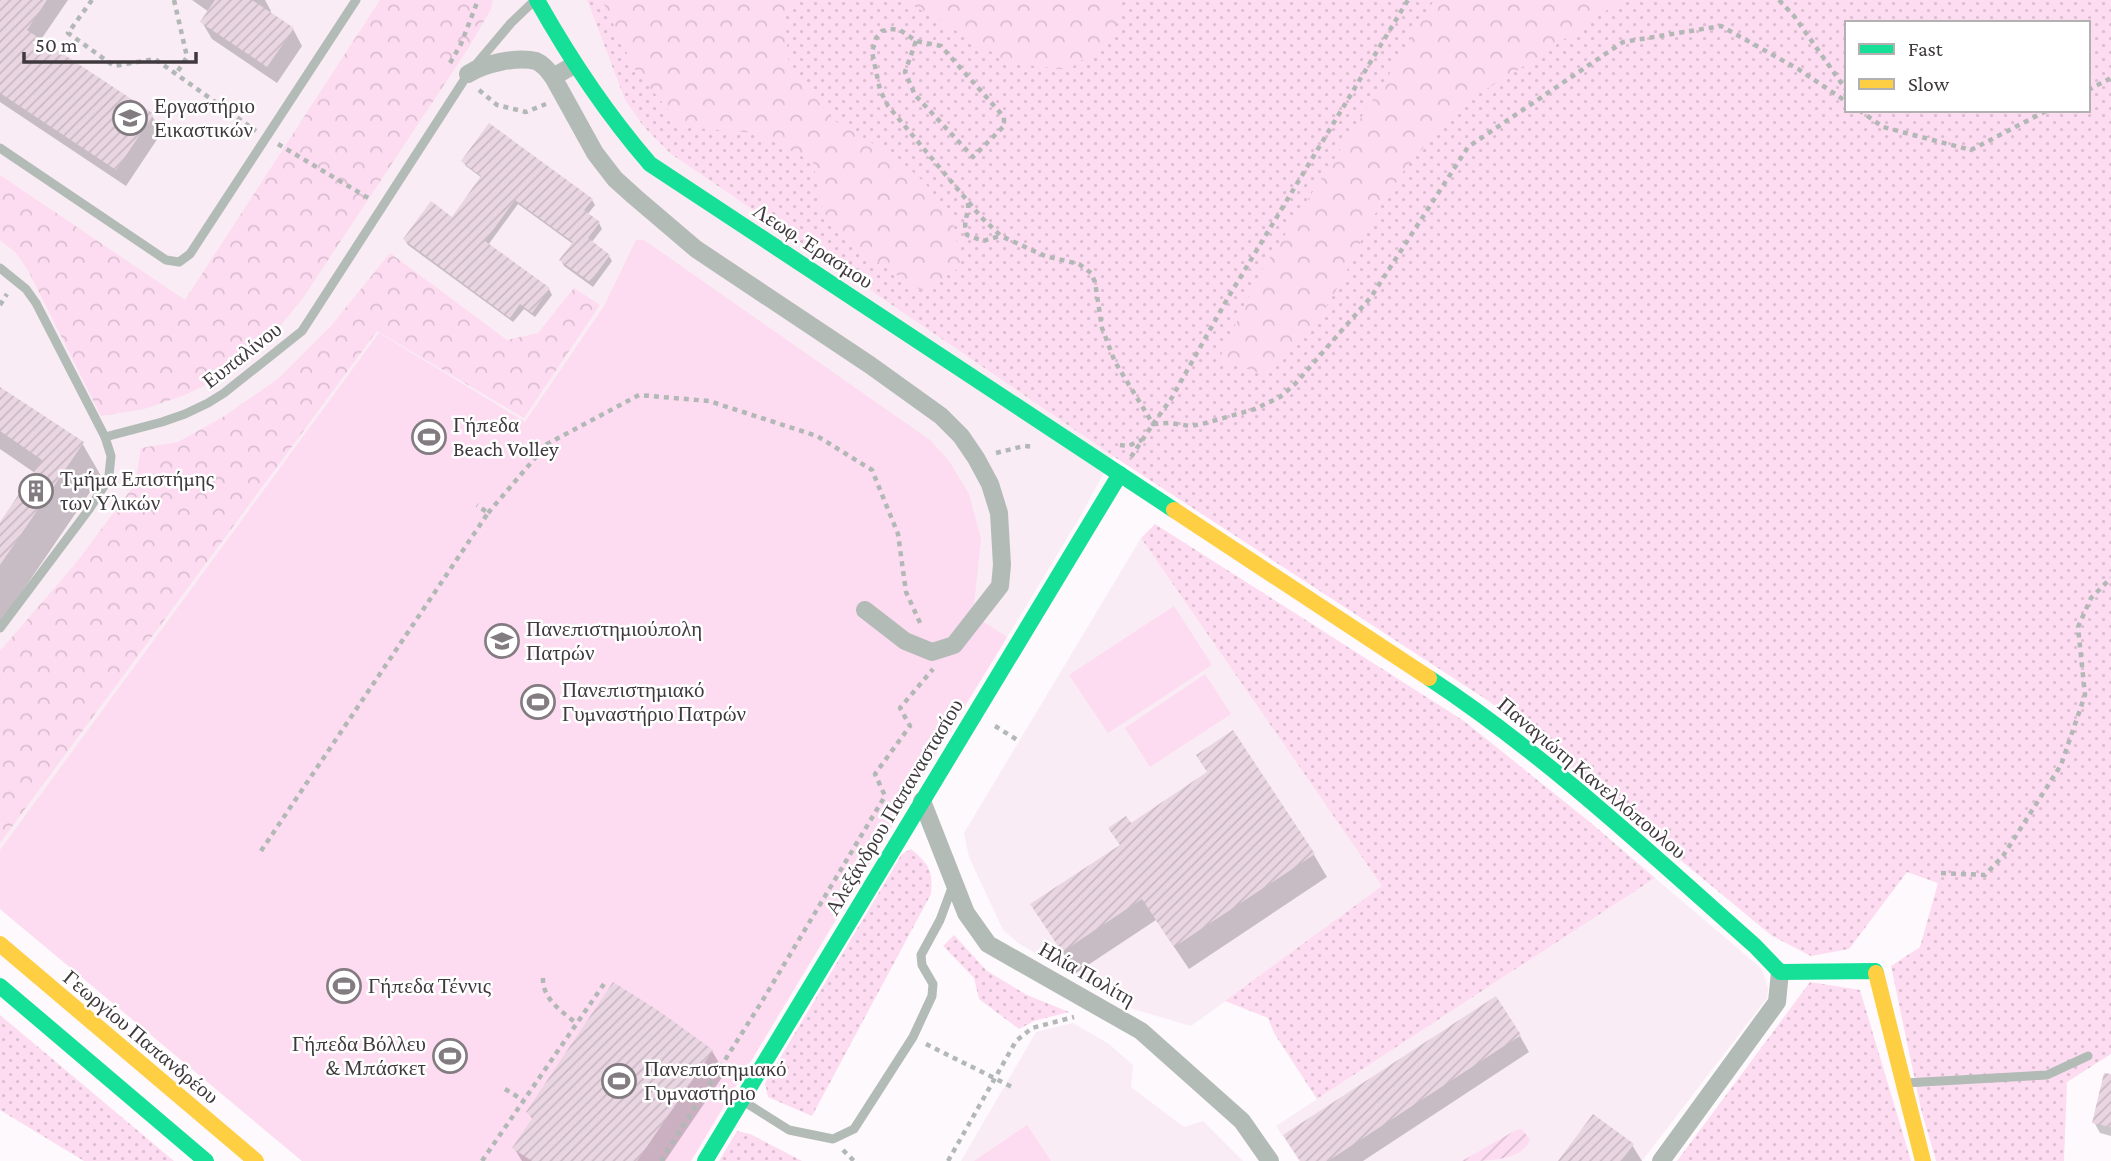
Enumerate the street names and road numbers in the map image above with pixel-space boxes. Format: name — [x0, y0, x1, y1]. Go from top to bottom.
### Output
street label: Λεωφ. Έρασμου — [748, 198, 878, 294]
street label: Ευπαλίνου — [198, 317, 286, 393]
street label: Παναγιώτη Κανελλόπουλου — [1493, 692, 1691, 864]
street label: Αλεξάνδρου Παπαναστασίου — [820, 695, 968, 919]
street label: Ηλία Πολίτη — [1035, 937, 1139, 1011]
street label: Γεωργίου Παπανδρέου — [59, 965, 223, 1109]

